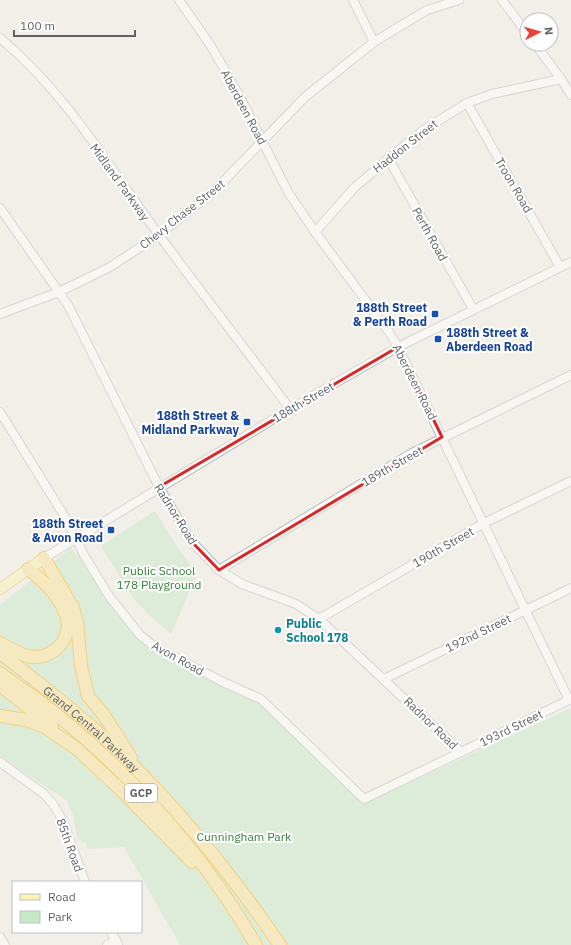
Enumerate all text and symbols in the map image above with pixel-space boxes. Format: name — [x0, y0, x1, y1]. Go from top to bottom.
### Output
scale bar — [14, 12, 135, 38]
north arrow — [519, 12, 559, 52]
text: 100 m — [20, 18, 55, 33]
text: N — [542, 26, 556, 36]
street label: Aberdeen Road — [218, 67, 270, 147]
street label: Haddon Street — [370, 116, 440, 176]
street label: Midland Parkway — [87, 140, 153, 224]
street label: Troon Road — [492, 155, 536, 215]
street label: Chevy Chase Street — [136, 176, 228, 252]
street label: Perth Road — [409, 204, 451, 264]
place label: 188th Street & Perth Road — [353, 300, 427, 329]
marker: 188th Street & Perth Road — [430, 309, 440, 319]
place label: 188th Street & Aberdeen Road — [446, 325, 533, 354]
marker: 188th Street & Aberdeen Road — [433, 334, 443, 344]
street label: Aberdeen Road — [389, 342, 441, 422]
street label: 188th Street — [270, 378, 336, 426]
place label: 188th Street & Midland Parkway — [141, 408, 240, 437]
marker: 188th Street & Midland Parkway — [242, 417, 252, 427]
street label: 189th Street — [359, 442, 425, 490]
street label: Radnor Road — [151, 481, 201, 547]
place label: 188th Street & Avon Road — [32, 516, 103, 545]
street label: 190th Street — [410, 523, 476, 571]
marker: 188th Street & Avon Road — [106, 525, 116, 535]
park label: Public School 178 Playground — [117, 563, 201, 592]
street label: 192nd Street — [443, 611, 513, 655]
place label: Public School 178 — [286, 616, 348, 645]
marker: Public School 178 — [273, 625, 283, 635]
street label: Avon Road — [149, 638, 207, 678]
street label: Grand Central Parkway — [41, 682, 143, 775]
street label: Radnor Road — [401, 694, 461, 752]
street label: 193rd Street — [477, 706, 545, 750]
road number: GCP — [125, 784, 157, 802]
street label: 85th Road — [53, 816, 87, 874]
park label: Cunningham Park — [197, 829, 292, 844]
legend — [12, 881, 142, 933]
text: Road — [48, 889, 76, 904]
text: Park — [48, 909, 73, 924]

